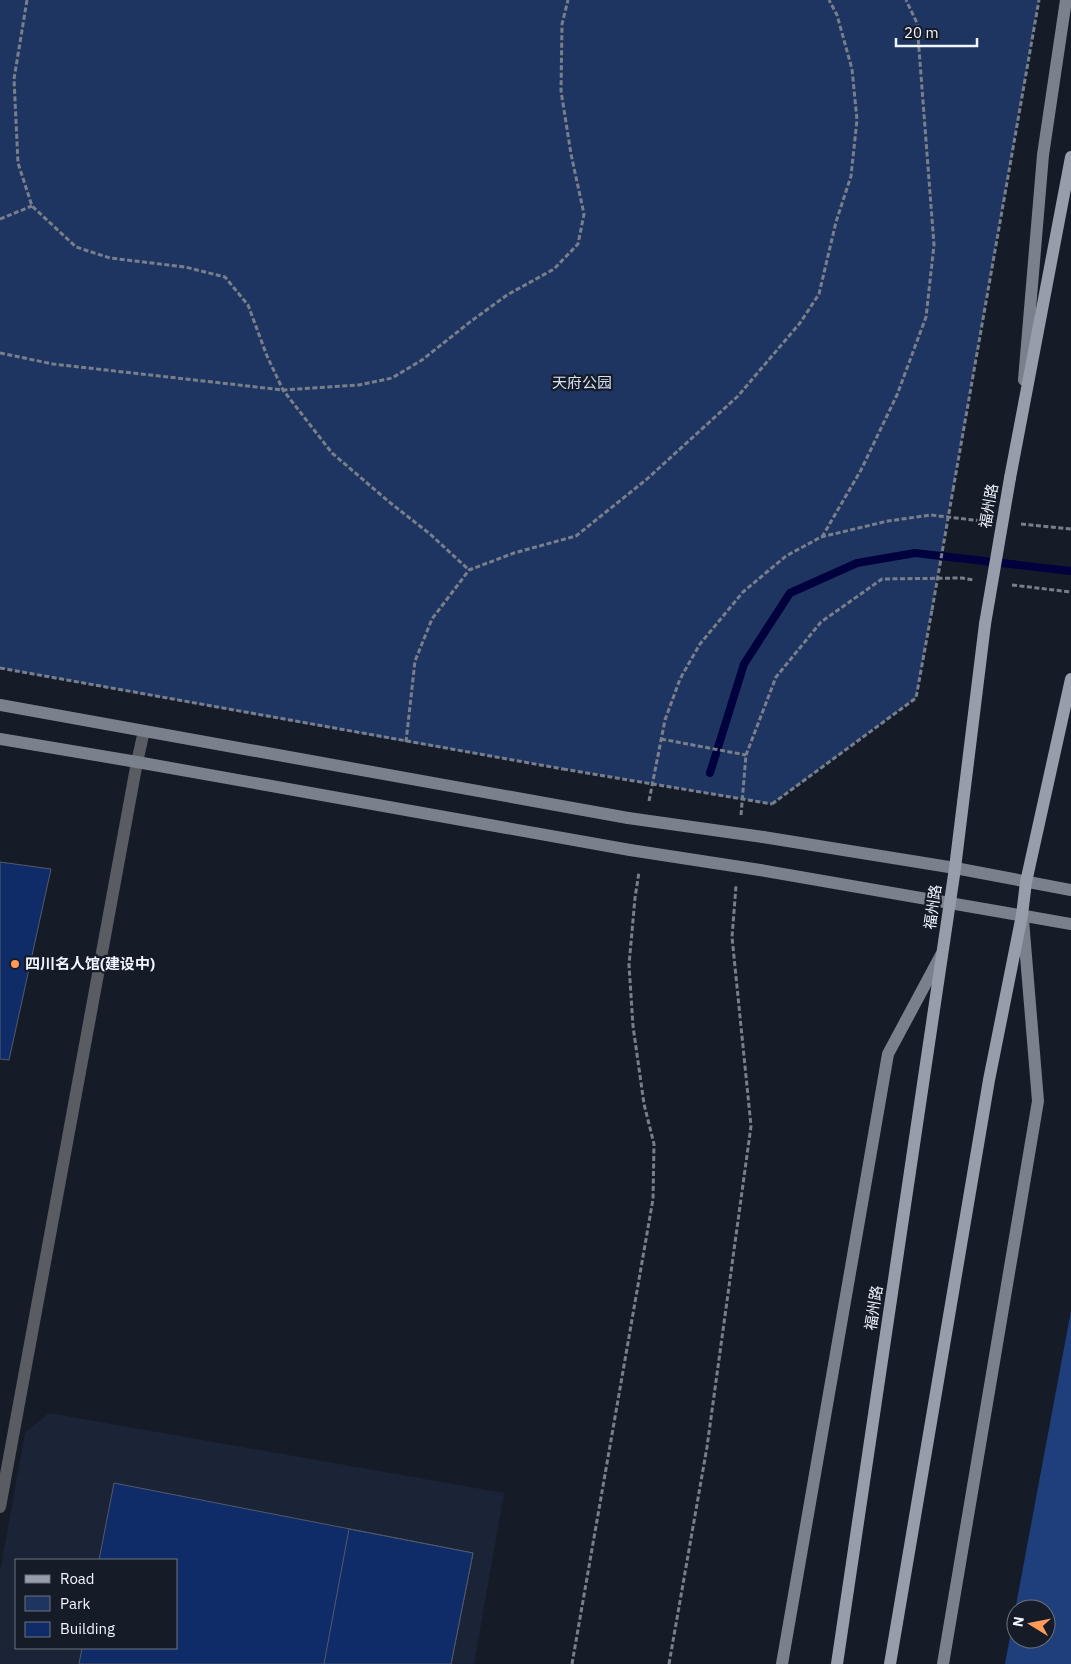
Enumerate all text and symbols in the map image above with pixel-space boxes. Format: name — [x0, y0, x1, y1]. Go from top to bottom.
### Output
scale bar — [896, 15, 977, 47]
text: 20 m — [904, 23, 939, 42]
park label: 天府公园 — [552, 373, 612, 392]
street label: 福州路 — [975, 482, 1002, 530]
street label: 福州路 — [920, 883, 945, 931]
place label: 四川名人馆(建设中) — [25, 954, 155, 973]
marker: 四川名人馆(建设中) — [9, 958, 21, 970]
street label: 福州路 — [861, 1284, 886, 1332]
legend — [15, 1559, 178, 1649]
text: Road — [60, 1569, 95, 1588]
text: Park — [60, 1594, 90, 1613]
north arrow — [1006, 1599, 1056, 1649]
text: N — [1008, 1615, 1028, 1628]
text: Building — [60, 1619, 115, 1638]

